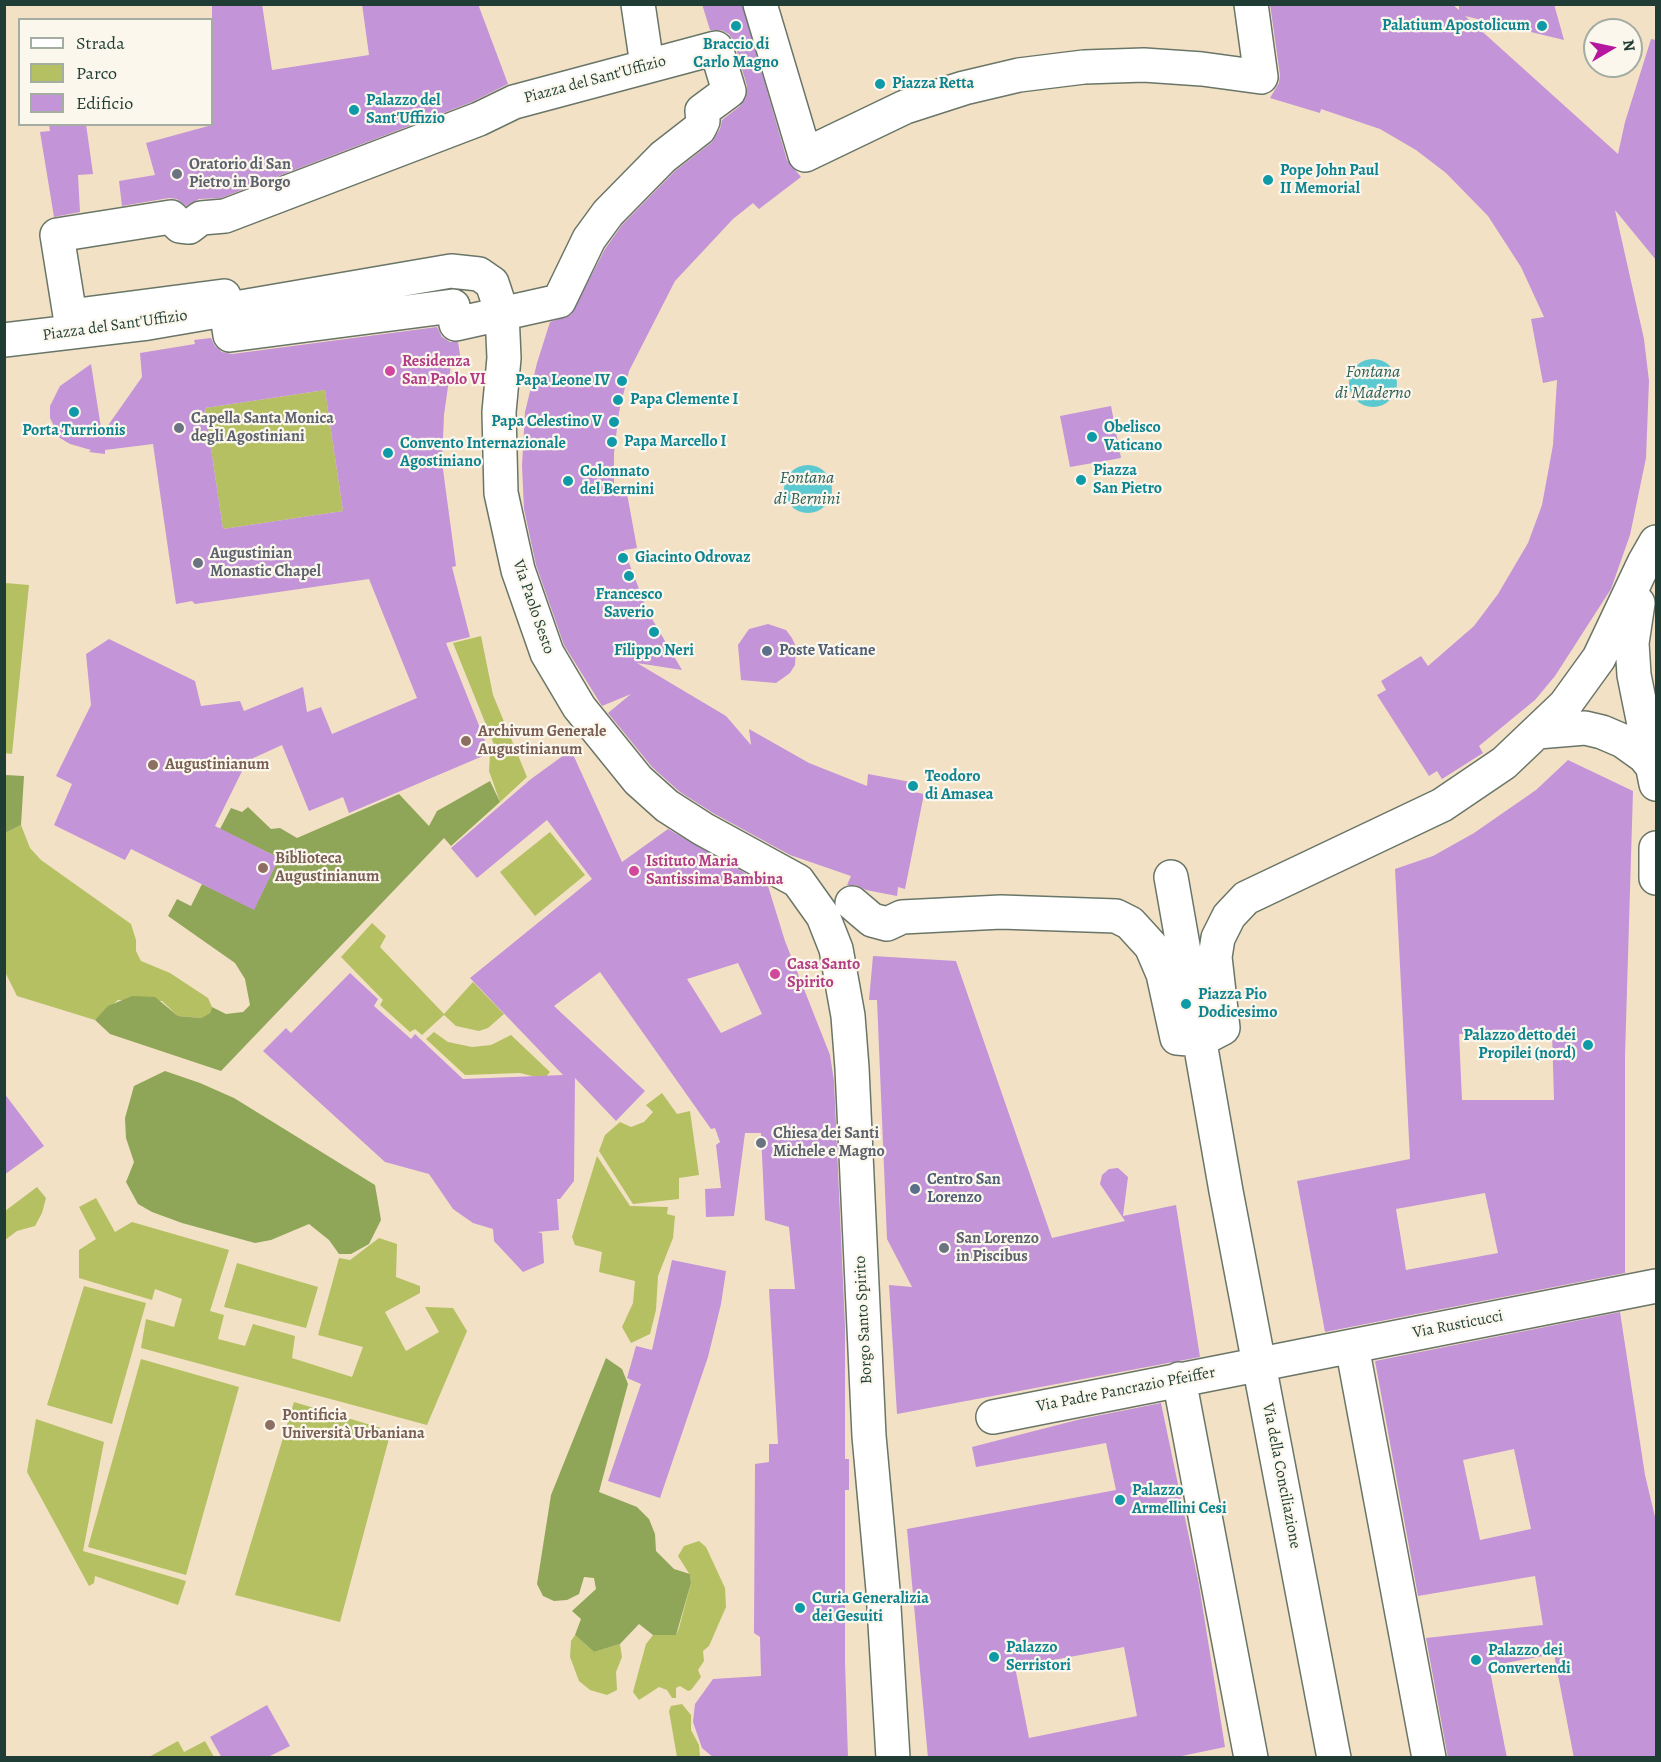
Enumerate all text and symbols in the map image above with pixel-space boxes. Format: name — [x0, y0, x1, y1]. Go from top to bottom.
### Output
place label: Palatium Apostolicum — [1382, 16, 1530, 36]
legend — [18, 18, 213, 126]
north arrow — [1583, 18, 1643, 78]
marker: Braccio di Carlo Magno — [729, 19, 743, 33]
marker: Palatium Apostolicum — [1535, 19, 1549, 33]
text: Strada — [76, 31, 125, 55]
place label: Braccio di Carlo Magno — [693, 35, 779, 73]
text: N — [1617, 38, 1641, 53]
street label: Piazza del Sant'Uffizio — [522, 52, 668, 108]
text: Parco — [76, 61, 117, 85]
place label: Piazza Retta — [892, 74, 974, 94]
marker: Piazza Retta — [873, 77, 887, 91]
text: Edificio — [76, 91, 133, 115]
place label: Palazzo del Sant'Uffizio — [366, 91, 445, 129]
marker: Palazzo del Sant'Uffizio — [347, 103, 361, 117]
place label: Oratorio di San Pietro in Borgo — [189, 155, 291, 193]
place label: Pope John Paul II Memorial — [1280, 161, 1379, 199]
marker: Oratorio di San Pietro in Borgo — [170, 167, 184, 181]
marker: Pope John Paul II Memorial — [1261, 173, 1275, 187]
street label: Piazza del Sant'Uffizio — [41, 306, 189, 346]
place label: Residenza San Paolo VI — [402, 352, 486, 390]
water label: Fontana di Maderno — [1335, 362, 1411, 404]
marker: Residenza San Paolo VI — [383, 364, 397, 378]
place label: Papa Leone IV — [515, 371, 610, 391]
marker: Papa Leone IV — [615, 374, 629, 388]
place label: Papa Clemente I — [630, 390, 738, 410]
marker: Papa Clemente I — [611, 393, 625, 407]
marker: Porta Turrionis — [67, 405, 81, 419]
place label: Capella Santa Monica degli Agostiniani — [191, 409, 334, 447]
place label: Papa Celestino V — [491, 412, 602, 432]
marker: Papa Celestino V — [607, 415, 621, 429]
place label: Obelisco Vaticano — [1104, 418, 1162, 456]
place label: Porta Turrionis — [22, 421, 126, 441]
marker: Capella Santa Monica degli Agostiniani — [172, 421, 186, 435]
marker: Obelisco Vaticano — [1085, 430, 1099, 444]
place label: Papa Marcello I — [624, 432, 726, 452]
place label: Convento Internazionale Agostiniano — [400, 434, 566, 472]
marker: Papa Marcello I — [605, 435, 619, 449]
marker: Convento Internazionale Agostiniano — [381, 446, 395, 460]
place label: Piazza San Pietro — [1093, 461, 1162, 499]
place label: Colonnato del Bernini — [580, 462, 654, 500]
water label: Fontana di Bernini — [774, 468, 840, 510]
marker: Piazza San Pietro — [1074, 473, 1088, 487]
marker: Colonnato del Bernini — [561, 474, 575, 488]
place label: Augustinian Monastic Chapel — [210, 544, 321, 582]
place label: Giacinto Odrovaz — [635, 548, 751, 568]
marker: Giacinto Odrovaz — [616, 551, 630, 565]
marker: Augustinian Monastic Chapel — [191, 556, 205, 570]
street label: Via Paolo Sesto — [508, 557, 558, 657]
marker: Francesco Saverio — [622, 569, 636, 583]
place label: Francesco Saverio — [596, 585, 662, 623]
marker: Filippo Neri — [647, 625, 661, 639]
place label: Filippo Neri — [614, 641, 694, 661]
place label: Poste Vaticane — [779, 641, 875, 661]
marker: Poste Vaticane — [760, 644, 774, 658]
place label: Archivum Generale Augustinianum — [478, 722, 606, 760]
marker: Archivum Generale Augustinianum — [459, 734, 473, 748]
place label: Augustinianum — [165, 755, 269, 775]
marker: Augustinianum — [146, 758, 160, 772]
place label: Teodoro di Amasea — [925, 767, 994, 805]
marker: Teodoro di Amasea — [906, 779, 920, 793]
place label: Biblioteca Augustinianum — [275, 849, 379, 887]
place label: Istituto Maria Santissima Bambina — [646, 852, 783, 890]
marker: Biblioteca Augustinianum — [256, 861, 270, 875]
marker: Istituto Maria Santissima Bambina — [627, 864, 641, 878]
place label: Casa Santo Spirito — [787, 955, 860, 993]
marker: Casa Santo Spirito — [768, 967, 782, 981]
place label: Piazza Pio Dodicesimo — [1198, 985, 1277, 1023]
marker: Piazza Pio Dodicesimo — [1179, 997, 1193, 1011]
place label: Palazzo detto dei Propilei (nord) — [1463, 1026, 1576, 1064]
marker: Palazzo detto dei Propilei (nord) — [1581, 1038, 1595, 1052]
place label: Chiesa dei Santi Michele e Magno — [773, 1124, 885, 1162]
marker: Chiesa dei Santi Michele e Magno — [754, 1136, 768, 1150]
place label: Centro San Lorenzo — [927, 1170, 1001, 1208]
marker: Centro San Lorenzo — [908, 1182, 922, 1196]
place label: San Lorenzo in Piscibus — [956, 1229, 1039, 1267]
marker: San Lorenzo in Piscibus — [937, 1241, 951, 1255]
street label: Borgo Santo Spirito — [851, 1255, 877, 1385]
street label: Via Rusticucci — [1411, 1307, 1505, 1343]
street label: Via Padre Pancrazio Pfeiffer — [1035, 1363, 1217, 1417]
street label: Via della Conciliazione — [1257, 1402, 1305, 1550]
place label: Pontificia Università Urbaniana — [282, 1406, 425, 1444]
marker: Pontificia Università Urbaniana — [263, 1418, 277, 1432]
place label: Palazzo Armellini Cesi — [1132, 1481, 1227, 1519]
marker: Palazzo Armellini Cesi — [1113, 1493, 1127, 1507]
place label: Curia Generalizia dei Gesuiti — [812, 1589, 929, 1627]
marker: Curia Generalizia dei Gesuiti — [793, 1601, 807, 1615]
place label: Palazzo Serristori — [1006, 1638, 1071, 1676]
place label: Palazzo dei Convertendi — [1488, 1641, 1571, 1679]
marker: Palazzo Serristori — [987, 1650, 1001, 1664]
marker: Palazzo dei Convertendi — [1469, 1653, 1483, 1667]

